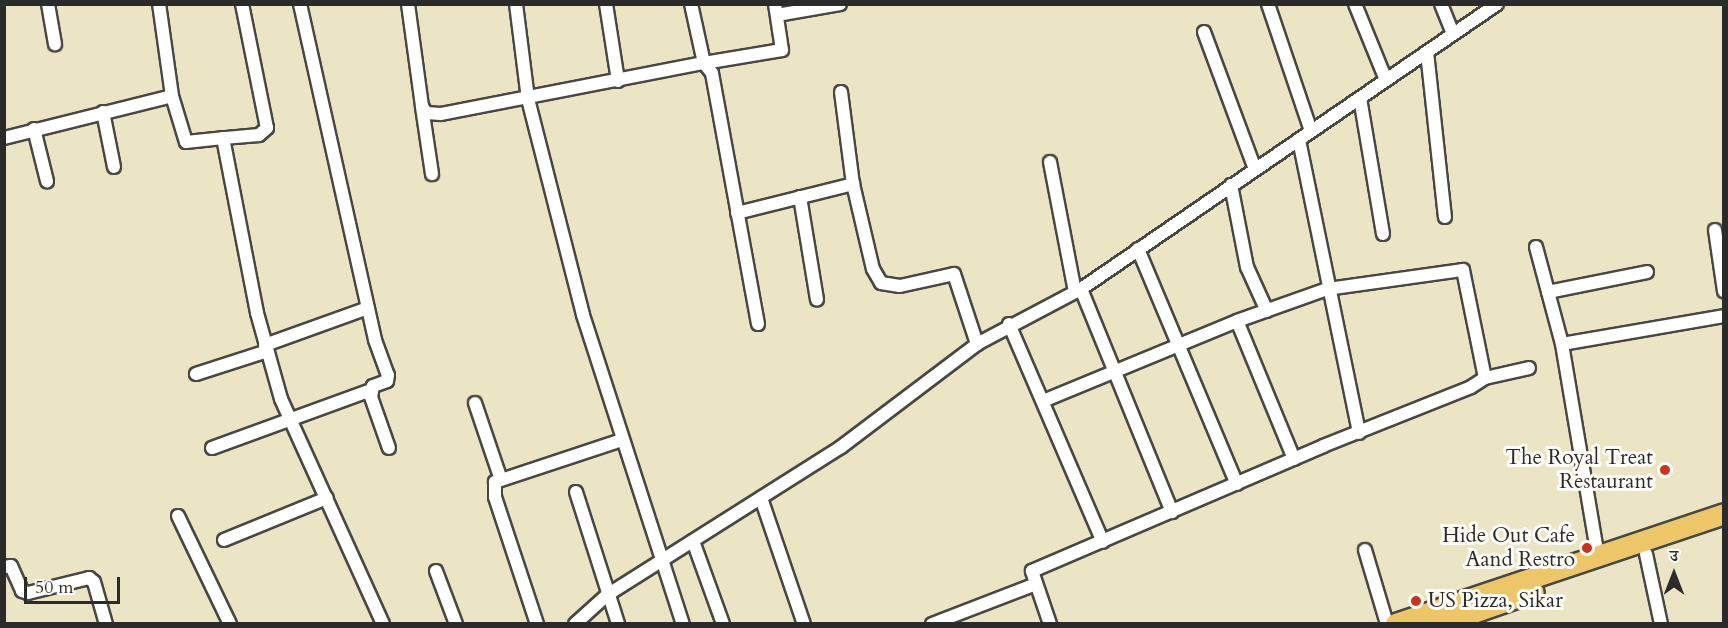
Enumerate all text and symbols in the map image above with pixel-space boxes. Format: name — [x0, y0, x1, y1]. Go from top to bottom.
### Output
place label: The Royal Treat Restaurant — [1506, 445, 1653, 495]
marker: The Royal Treat Restaurant — [1658, 463, 1672, 477]
place label: Hide Out Cafe Aand Restro — [1442, 523, 1575, 573]
marker: Hide Out Cafe Aand Restro — [1580, 541, 1594, 555]
north arrow — [1644, 544, 1704, 604]
text: उ — [1670, 545, 1678, 567]
scale bar — [27, 565, 123, 603]
text: 50 m — [35, 575, 74, 600]
place label: US Pizza, Sikar — [1428, 588, 1563, 614]
marker: US Pizza, Sikar — [1409, 594, 1423, 608]

